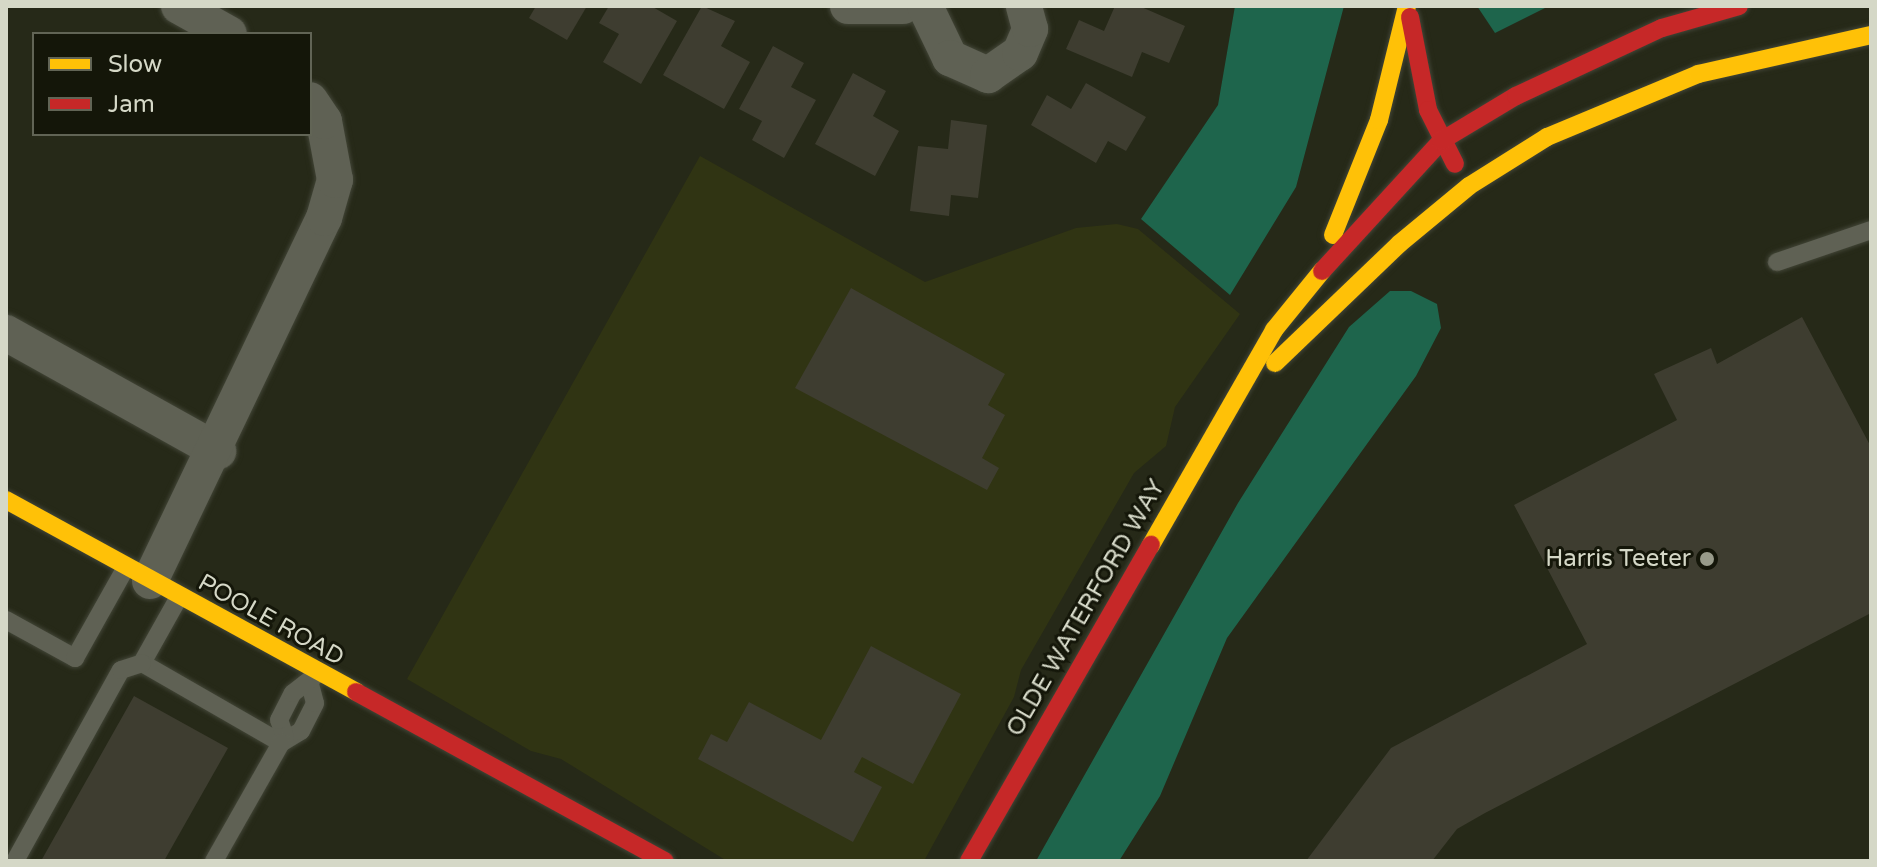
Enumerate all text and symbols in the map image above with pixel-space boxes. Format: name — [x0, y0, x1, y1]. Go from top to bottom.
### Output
legend — [32, 32, 312, 136]
text: Slow — [108, 50, 162, 79]
text: Jam — [108, 90, 155, 119]
street label: OLDE WATERFORD WAY — [1001, 475, 1171, 741]
place label: Harris Teeter — [1545, 545, 1691, 573]
marker: Harris Teeter — [1698, 550, 1716, 568]
street label: POOLE ROAD — [193, 568, 349, 672]

